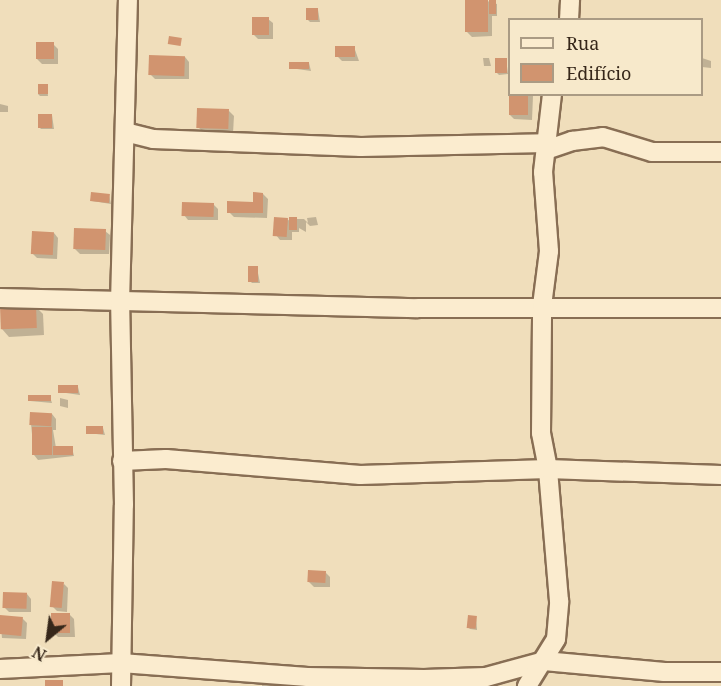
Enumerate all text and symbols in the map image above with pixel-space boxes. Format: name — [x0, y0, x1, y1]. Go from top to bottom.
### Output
legend — [508, 18, 703, 96]
text: Rua — [566, 31, 599, 55]
text: Edifício — [566, 61, 631, 85]
north arrow — [18, 608, 78, 668]
text: N — [28, 641, 50, 666]

